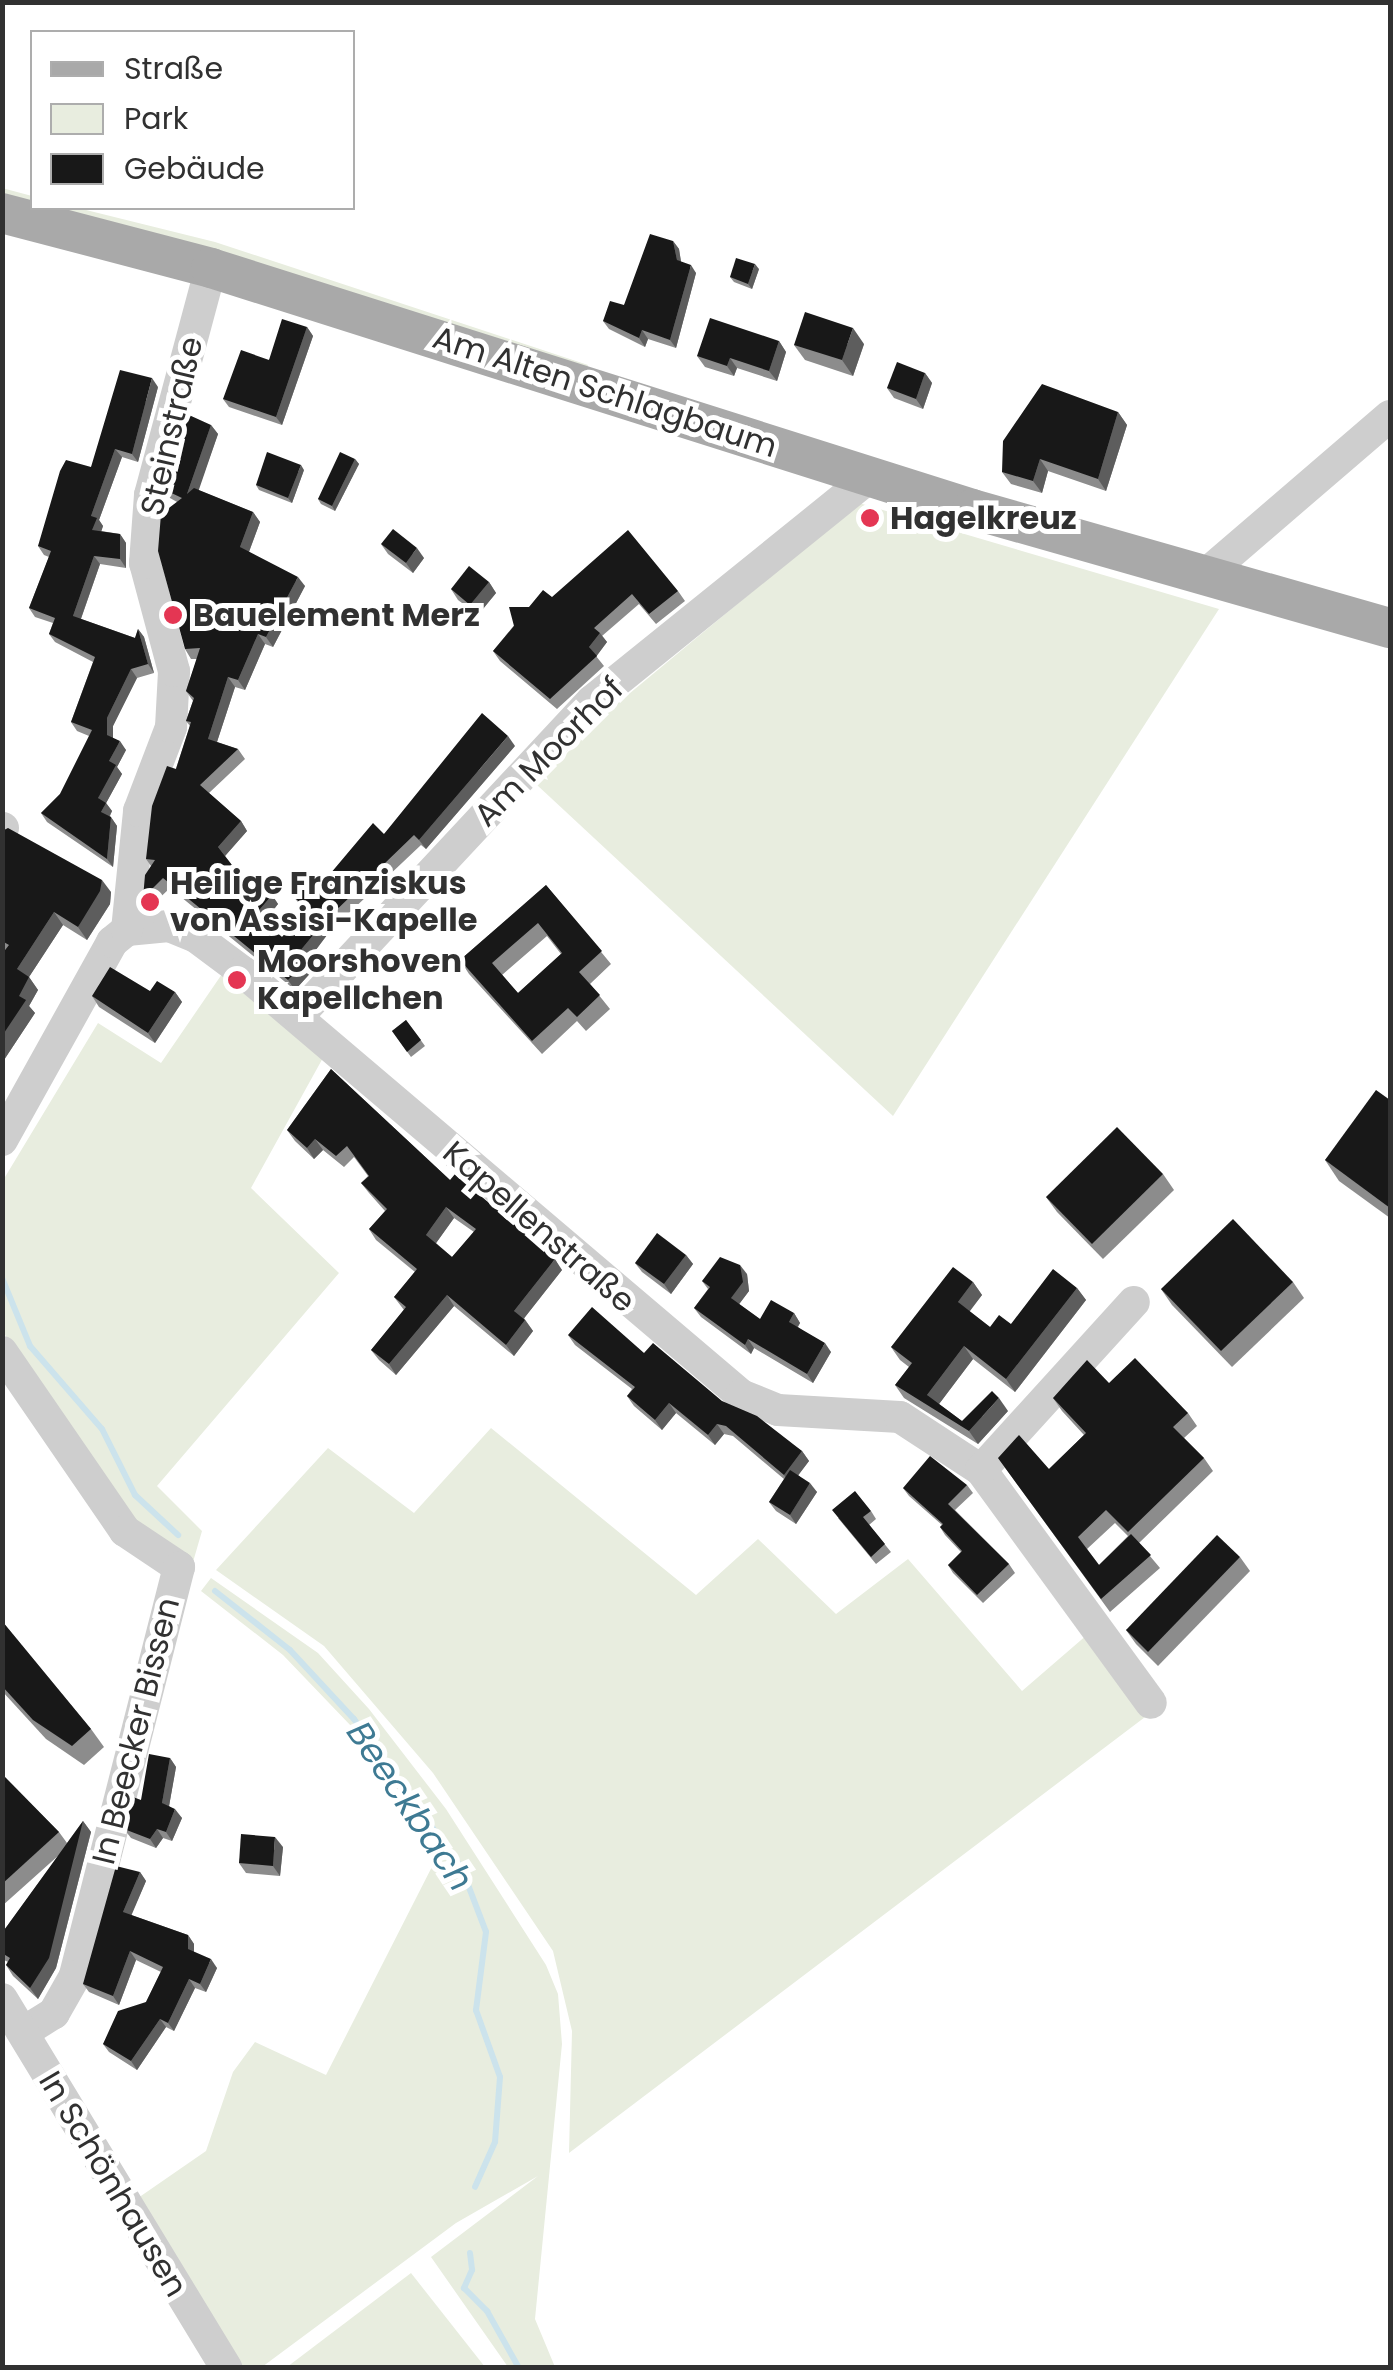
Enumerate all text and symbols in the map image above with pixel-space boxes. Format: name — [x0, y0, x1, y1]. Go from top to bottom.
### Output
legend — [30, 30, 355, 210]
text: Straße — [124, 47, 223, 90]
text: Park — [124, 97, 188, 140]
text: Gebäude — [124, 147, 265, 190]
street label: Am Alten Schlagbaum — [428, 318, 782, 466]
street label: Steinstraße — [133, 333, 211, 519]
place label: Hagelkreuz — [890, 499, 1077, 537]
marker: Hagelkreuz — [859, 507, 881, 529]
place label: Bauelement Merz — [193, 596, 480, 634]
marker: Bauelement Merz — [162, 604, 184, 626]
street label: Am Moorhof — [466, 669, 632, 835]
place label: Heilige Franziskus von Assisi-Kapelle — [170, 865, 477, 940]
marker: Heilige Franziskus von Assisi-Kapelle — [139, 891, 161, 913]
place label: Moorshoven Kapellchen — [257, 943, 462, 1018]
marker: Moorshoven Kapellchen — [226, 969, 248, 991]
street label: Kapellenstraße — [435, 1133, 643, 1321]
street label: In Beecker Bissen — [84, 1594, 188, 1868]
water label: Beeckbach — [338, 1713, 482, 1899]
street label: In Schönhausen — [31, 2064, 195, 2304]

